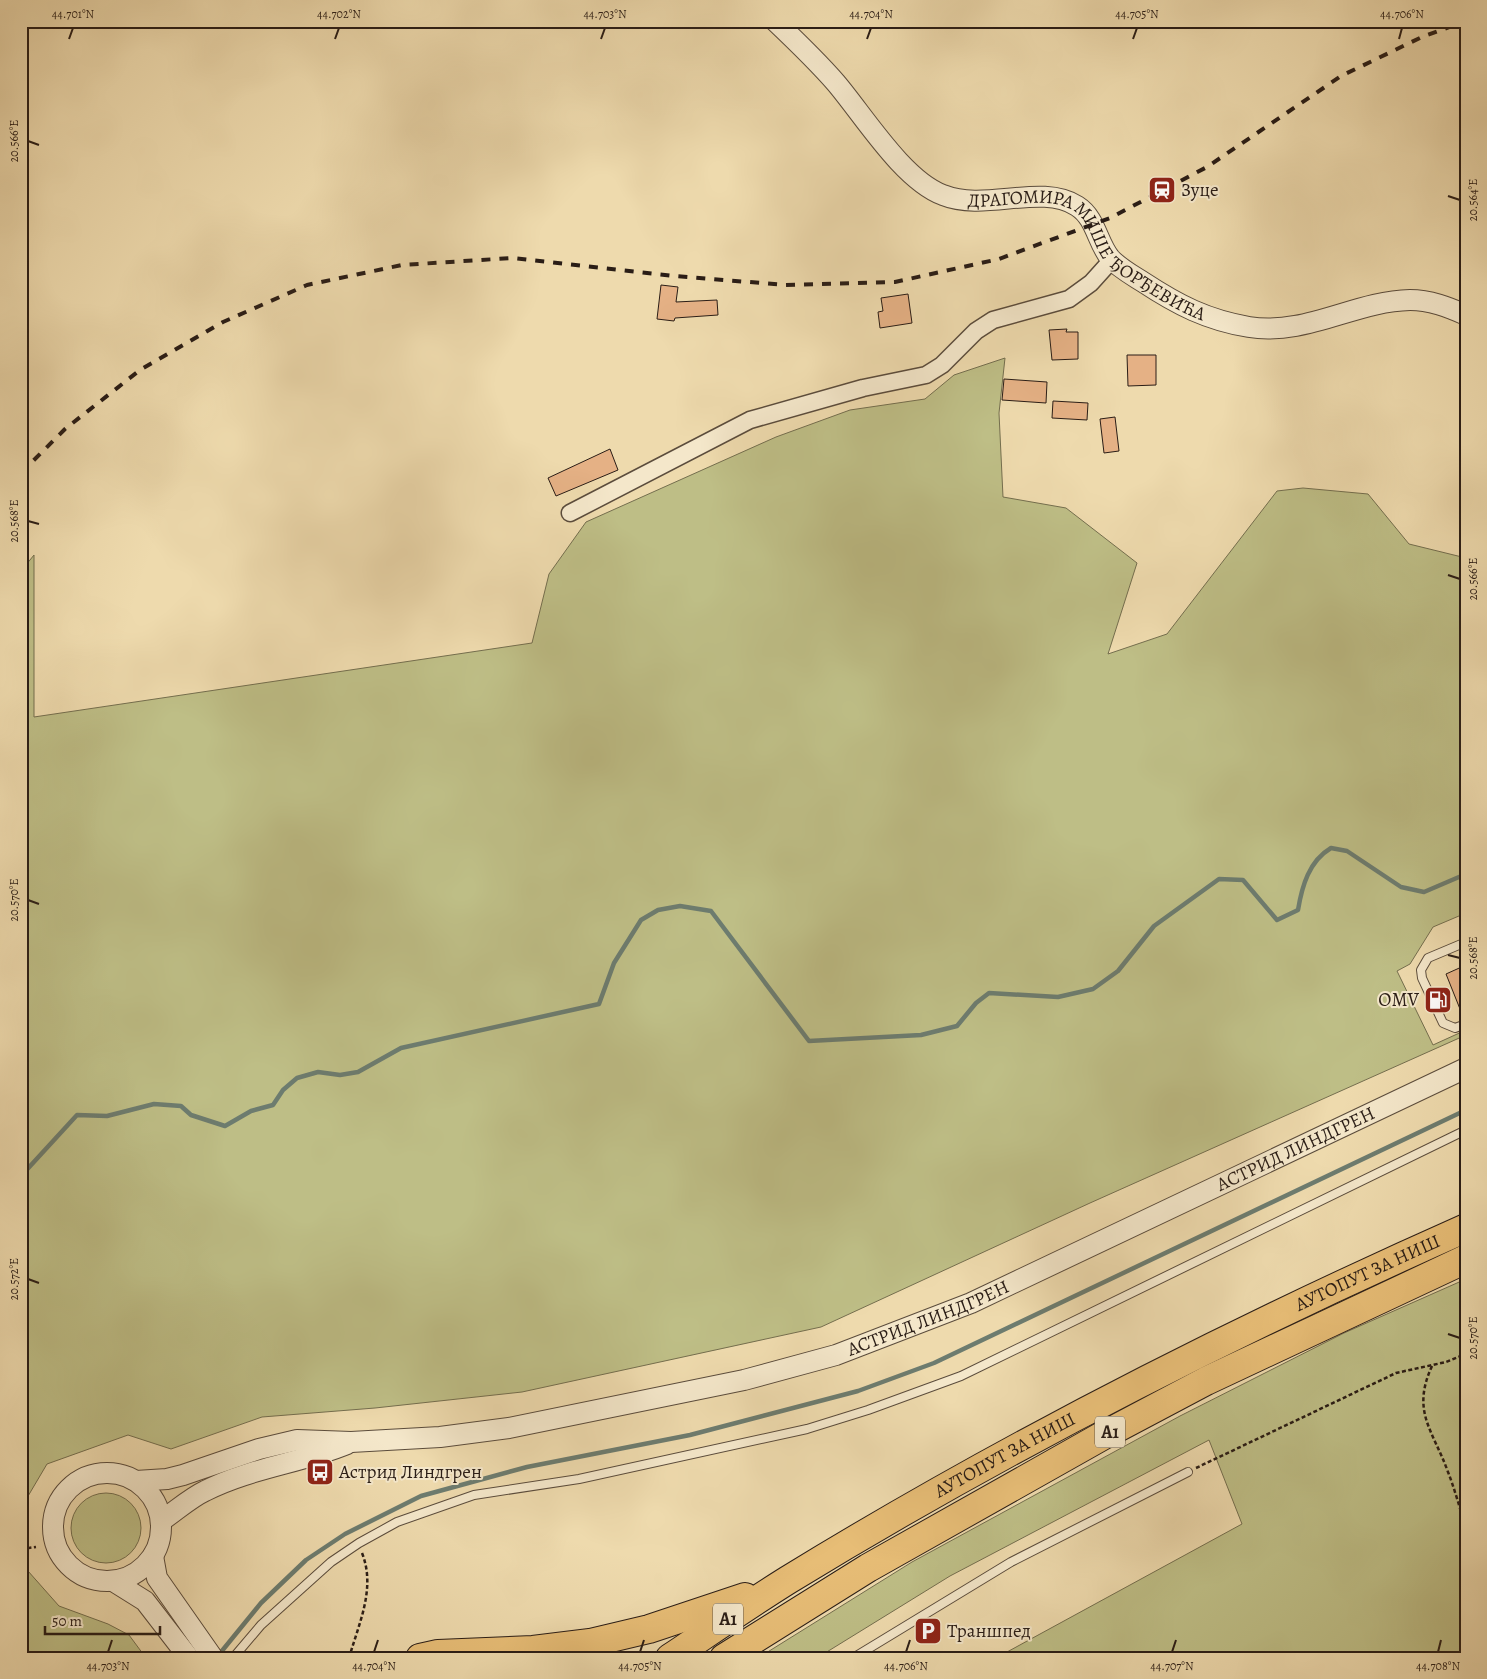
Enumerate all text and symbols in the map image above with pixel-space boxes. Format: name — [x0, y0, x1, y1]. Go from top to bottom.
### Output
text: 44.701°N — [52, 6, 95, 22]
text: 44.702°N — [317, 6, 361, 22]
text: 44.703°N — [583, 6, 627, 22]
text: 44.704°N — [849, 6, 893, 22]
text: 44.705°N — [1115, 6, 1159, 22]
text: 44.706°N — [1380, 6, 1424, 22]
text: 20.566°E — [6, 120, 22, 162]
station icon: Зуце — [1147, 175, 1177, 205]
place label: Зуце — [1181, 177, 1219, 203]
text: 20.564°E — [1465, 179, 1481, 221]
street label: ДРАГОМИРА МИШЕ ЂОРЂЕВИЋА — [967, 183, 1210, 328]
text: 20.568°E — [6, 500, 22, 543]
text: 20.566°E — [1465, 558, 1481, 600]
text: 20.570°E — [6, 878, 22, 922]
text: 20.568°E — [1465, 937, 1481, 980]
fuel station icon: OMV — [1423, 985, 1453, 1015]
place label: OMV — [1378, 987, 1419, 1013]
street label: АСТРИД ЛИНДГРЕН — [1211, 1100, 1379, 1198]
street label: АУТОПУТ ЗА НИШ — [1290, 1228, 1445, 1318]
text: 20.572°E — [6, 1258, 22, 1300]
street label: АСТРИД ЛИНДГРЕН — [842, 1274, 1013, 1363]
text: 20.570°E — [1465, 1316, 1481, 1360]
street label: АУТОПУТ ЗА НИШ — [929, 1406, 1080, 1505]
road number: A1 — [1095, 1416, 1125, 1448]
bus stop icon: Астрид Линдгрен — [305, 1457, 335, 1487]
place label: Астрид Линдгрен — [338, 1459, 482, 1485]
scale bar — [45, 1604, 160, 1636]
road number: A1 — [713, 1604, 743, 1635]
text: 50 m — [52, 1611, 82, 1631]
parking icon: Траншпед — [913, 1616, 943, 1646]
place label: Траншпед — [947, 1618, 1031, 1644]
text: 44.703°N — [86, 1658, 130, 1674]
text: 44.704°N — [352, 1658, 396, 1674]
text: 44.705°N — [618, 1658, 662, 1674]
text: 44.706°N — [884, 1658, 928, 1674]
text: 44.707°N — [1150, 1658, 1194, 1674]
text: 44.708°N — [1416, 1658, 1460, 1674]

